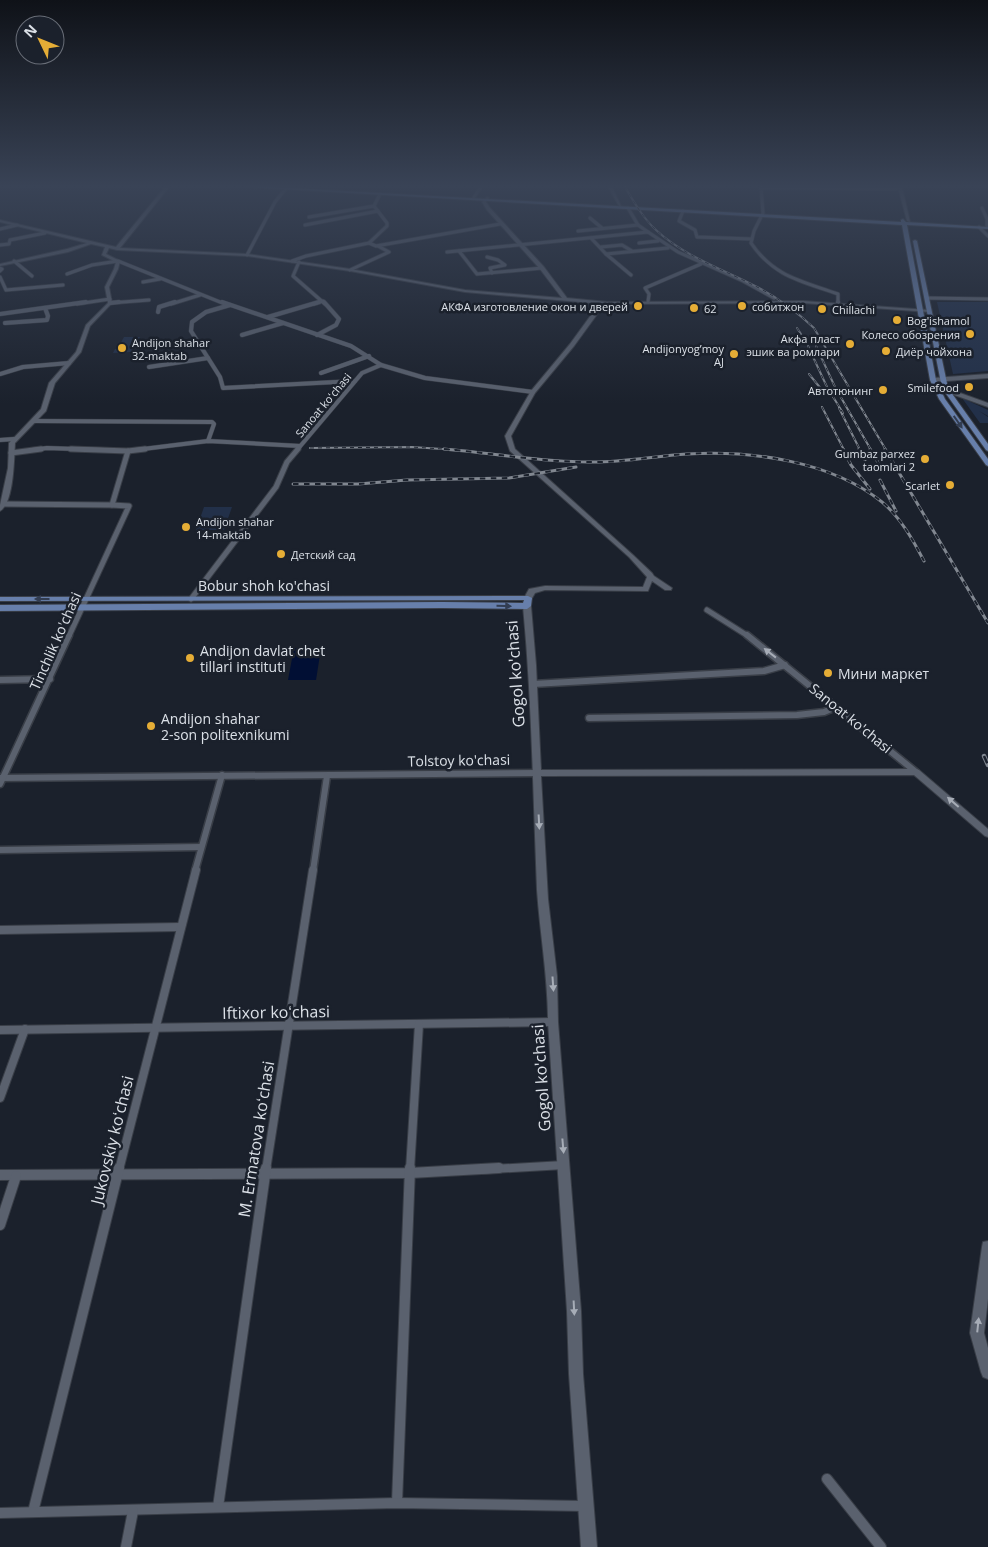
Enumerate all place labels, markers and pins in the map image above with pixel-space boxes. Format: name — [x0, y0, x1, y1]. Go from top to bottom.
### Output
place label: АКФА изготовление окон и дверей — [441, 299, 628, 314]
place label: собитжон — [752, 299, 804, 314]
marker: АКФА изготовление окон и дверей — [632, 300, 644, 312]
marker: собитжон — [736, 300, 748, 312]
place label: 62 — [704, 301, 717, 316]
marker: 62 — [688, 302, 700, 314]
place label: Chiĺlachi — [832, 302, 875, 317]
marker: Chiĺlachi — [816, 303, 828, 315]
place label: Bog'ishamol — [907, 313, 970, 328]
marker: Bog'ishamol — [891, 314, 903, 326]
place label: Колесо обозрения — [861, 327, 960, 342]
marker: Колесо обозрения — [964, 328, 976, 340]
place label: Акфа пласт эшик ва ромлари — [746, 331, 840, 359]
place label: Andijon shahar 32-maktab — [132, 335, 210, 363]
marker: Акфа пласт эшик ва ромлари — [844, 338, 856, 350]
place label: Andijonyog’moy AJ — [642, 341, 724, 369]
marker: Andijon shahar 32-maktab — [116, 342, 128, 354]
place label: Диёр чойхона — [896, 344, 972, 359]
marker: Диёр чойхона — [880, 345, 892, 357]
marker: Andijonyog’moy AJ — [728, 348, 740, 360]
place label: Smilefood — [907, 380, 959, 395]
marker: Smilefood — [963, 381, 975, 393]
place label: Автотюнинг — [808, 383, 873, 398]
marker: Автотюнинг — [877, 384, 889, 396]
place label: Gumbaz parxez taomlari 2 — [835, 446, 915, 474]
marker: Gumbaz parxez taomlari 2 — [919, 453, 931, 465]
place label: Scarlet — [905, 478, 940, 493]
marker: Scarlet — [944, 479, 956, 491]
place label: Andijon shahar 14-maktab — [196, 514, 274, 542]
marker: Andijon shahar 14-maktab — [180, 521, 192, 533]
place label: Детский сад — [291, 547, 356, 562]
marker: Детский сад — [275, 548, 287, 560]
place label: Andijon davlat chet tillari instituti — [200, 641, 325, 676]
marker: Andijon davlat chet tillari instituti — [184, 652, 196, 664]
place label: Мини маркет — [838, 664, 930, 683]
marker: Мини маркет — [822, 667, 834, 679]
place label: Andijon shahar 2-son politexnikumi — [161, 709, 290, 744]
marker: Andijon shahar 2-son politexnikumi — [145, 720, 157, 732]

